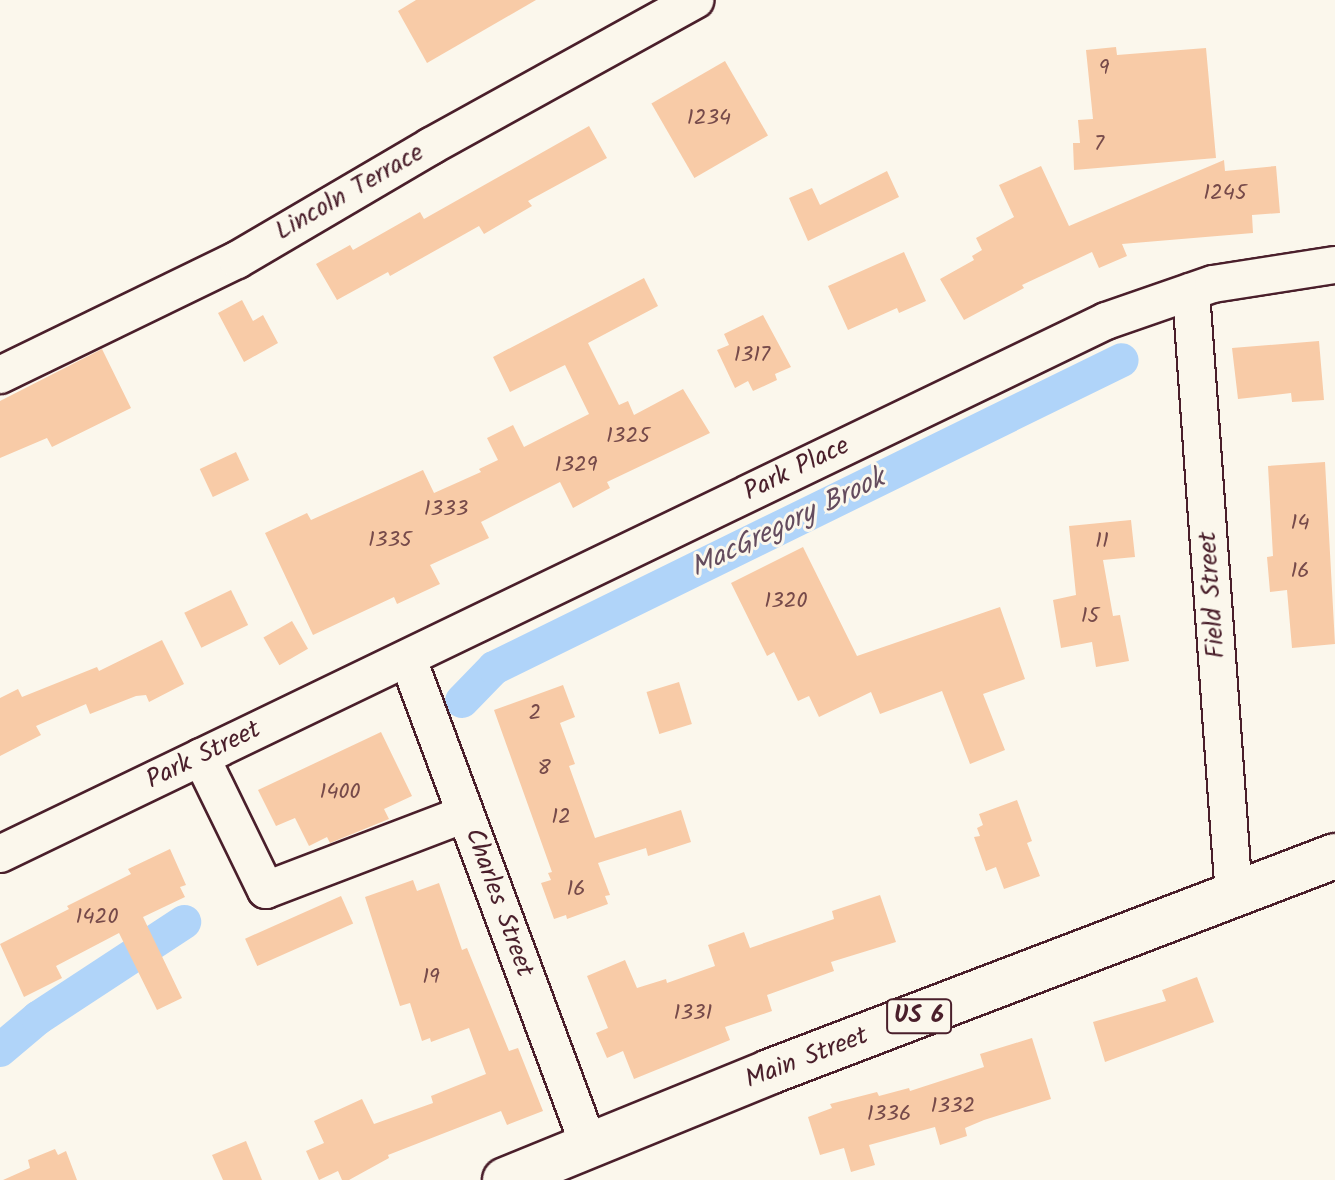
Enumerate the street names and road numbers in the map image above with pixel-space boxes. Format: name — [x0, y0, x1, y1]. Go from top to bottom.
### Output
street label: Lincoln Terrace — [270, 138, 430, 248]
street label: Park Place — [739, 431, 855, 509]
street label: Field Street — [1193, 530, 1233, 660]
street label: Park Street — [142, 715, 266, 797]
street label: Charles Street — [457, 824, 539, 982]
road number: US 6 — [885, 996, 953, 1036]
street label: Main Street — [741, 1021, 873, 1097]

